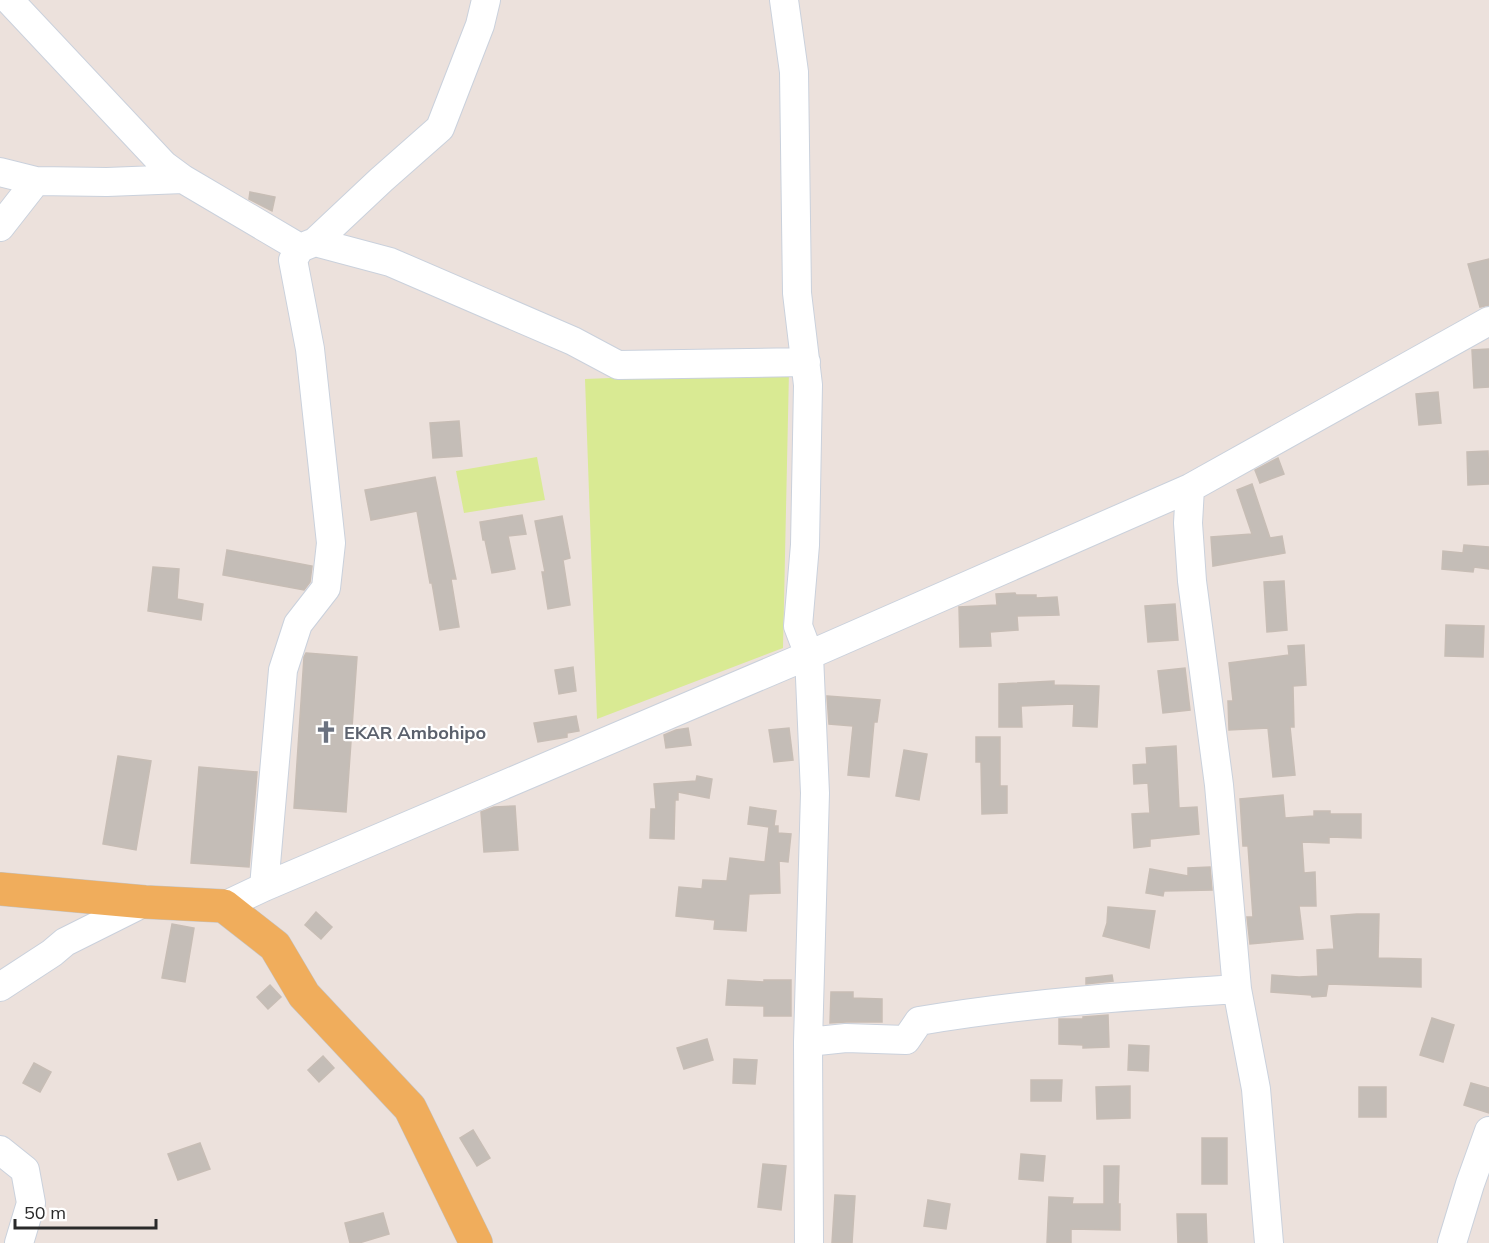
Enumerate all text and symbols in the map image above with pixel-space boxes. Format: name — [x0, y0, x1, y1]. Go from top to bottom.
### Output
church icon: EKAR Ambohipo — [313, 719, 339, 745]
place label: EKAR Ambohipo — [344, 721, 486, 744]
scale bar — [15, 1192, 156, 1230]
text: 50 m — [24, 1201, 66, 1224]

